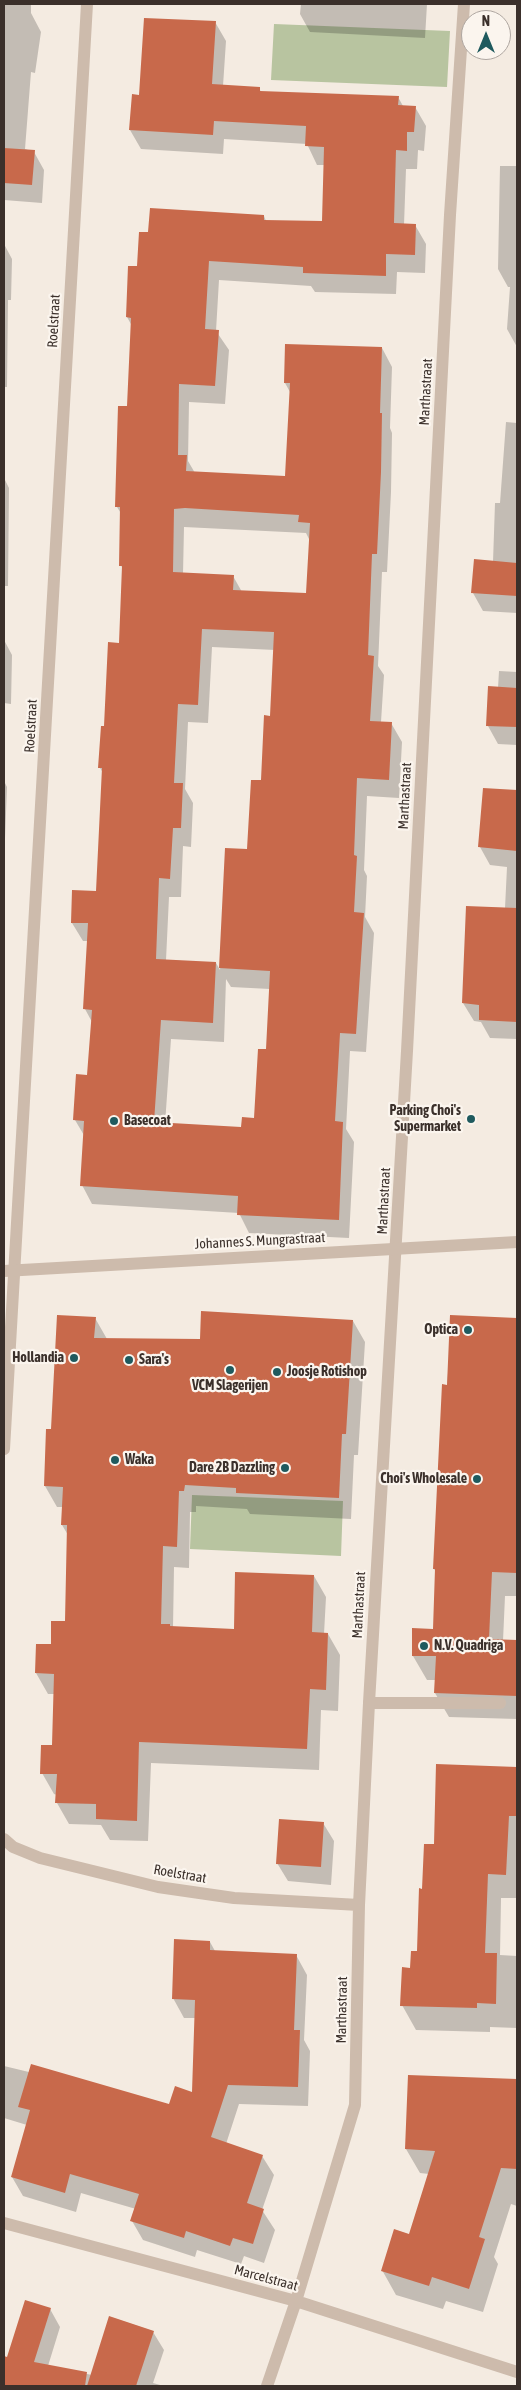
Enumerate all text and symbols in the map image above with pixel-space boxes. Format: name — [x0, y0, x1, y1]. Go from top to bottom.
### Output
north arrow — [461, 10, 511, 60]
text: N — [482, 13, 490, 29]
street label: Roelstraat — [44, 294, 64, 348]
street label: Marthastraat — [416, 358, 436, 426]
street label: Roelstraat — [21, 699, 41, 753]
street label: Marthastraat — [395, 762, 415, 830]
place label: Parking Choi's Supermarket — [390, 1103, 461, 1136]
place label: Basecoat — [124, 1113, 171, 1129]
marker: Parking Choi's Supermarket — [465, 1113, 477, 1125]
marker: Basecoat — [108, 1115, 120, 1127]
street label: Marthastraat — [374, 1167, 394, 1235]
street label: Johannes S. Mungrastraat — [194, 1229, 326, 1253]
place label: Optica — [424, 1322, 458, 1338]
marker: Optica — [462, 1324, 474, 1336]
place label: Hollandia — [12, 1350, 64, 1366]
marker: Hollandia — [68, 1352, 80, 1364]
place label: Sara's — [139, 1352, 169, 1368]
marker: Sara's — [123, 1354, 135, 1366]
marker: VCM Slagerijen — [224, 1364, 236, 1376]
place label: Joosje Rotishop — [287, 1364, 367, 1380]
marker: Joosje Rotishop — [271, 1366, 283, 1378]
place label: VCM Slagerijen — [192, 1378, 268, 1394]
place label: Waka — [125, 1452, 154, 1468]
marker: Waka — [109, 1454, 121, 1466]
place label: Dare 2B Dazzling — [189, 1460, 275, 1476]
marker: Dare 2B Dazzling — [279, 1462, 291, 1474]
place label: Choi's Wholesale — [380, 1471, 467, 1487]
marker: Choi's Wholesale — [471, 1473, 483, 1485]
street label: Marthastraat — [349, 1571, 369, 1639]
place label: N.V. Quadriga — [434, 1638, 503, 1654]
marker: N.V. Quadriga — [418, 1640, 430, 1652]
street label: Roelstraat — [152, 1861, 208, 1887]
street label: Marthastraat — [333, 1976, 351, 2044]
street label: Marcelstraat — [232, 2261, 300, 2295]

